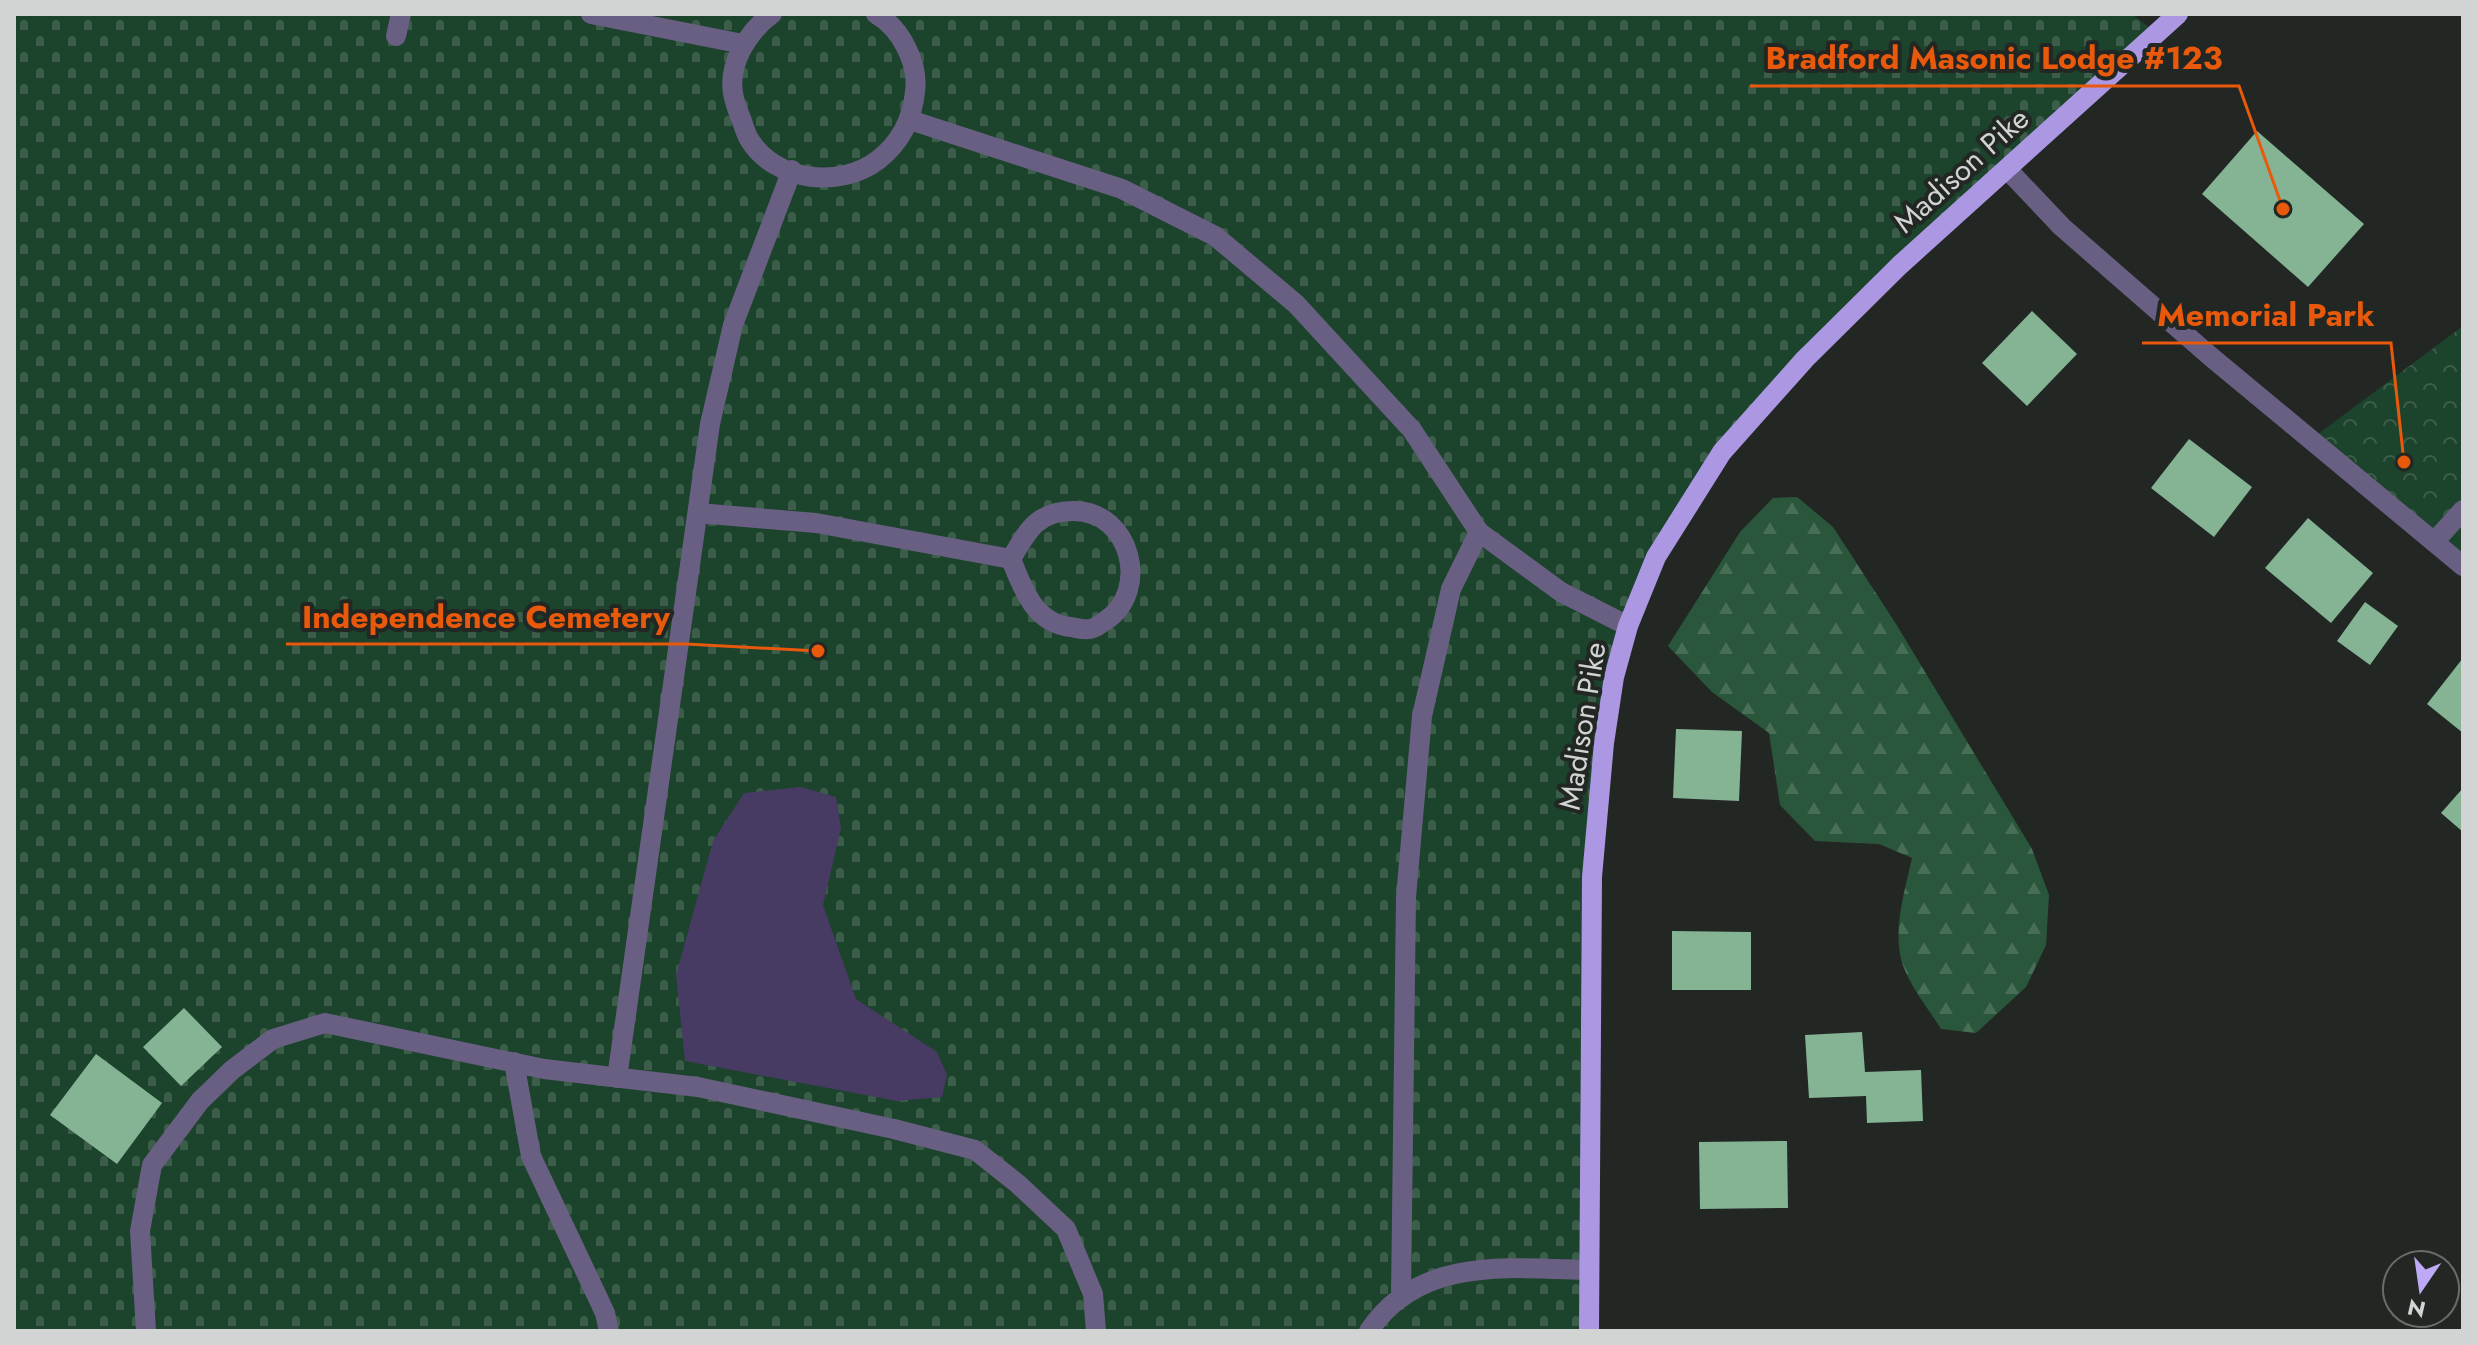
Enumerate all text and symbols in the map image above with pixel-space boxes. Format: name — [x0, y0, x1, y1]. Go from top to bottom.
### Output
callout: Bradford Masonic Lodge #123 — [1750, 30, 2239, 86]
text: Bradford Masonic Lodge #123 — [1765, 35, 2223, 81]
street label: Madison Pike — [1884, 97, 2038, 243]
callout: Memorial Park — [2142, 287, 2391, 343]
text: Memorial Park — [2157, 292, 2375, 338]
callout: Independence Cemetery — [286, 588, 686, 644]
text: Independence Cemetery — [302, 594, 670, 640]
street label: Madison Pike — [1548, 639, 1616, 813]
north arrow — [2381, 1249, 2461, 1329]
text: N — [2404, 1291, 2429, 1326]

